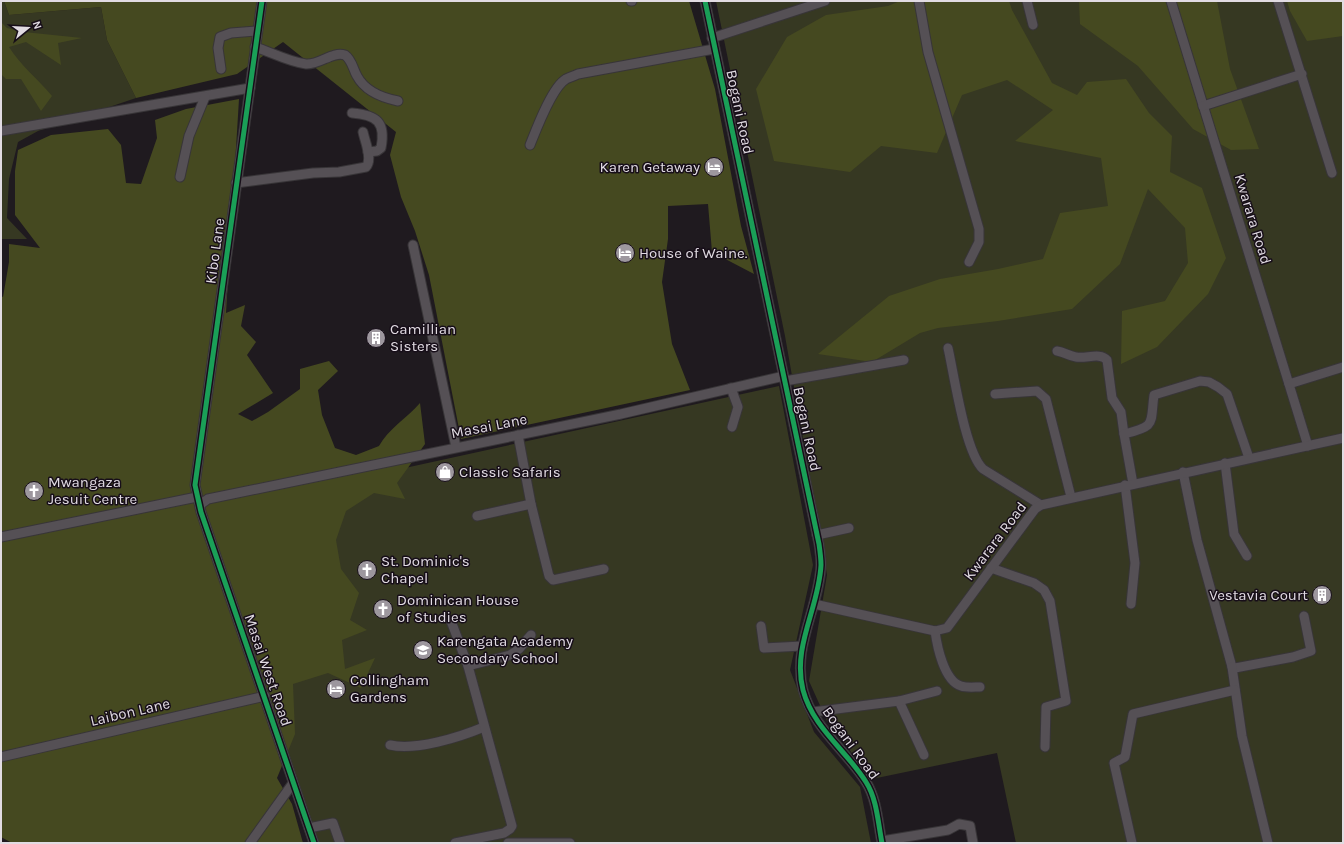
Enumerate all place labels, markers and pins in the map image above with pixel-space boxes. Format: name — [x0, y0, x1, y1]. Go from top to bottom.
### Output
hotel icon: Karen Getaway — [703, 156, 725, 178]
place label: Karen Getaway — [600, 158, 700, 176]
hotel icon: House of Waine. — [614, 242, 636, 264]
place label: House of Waine. — [639, 244, 748, 262]
place label: Camillian Sisters — [390, 320, 456, 355]
building icon: Camillian Sisters — [365, 327, 387, 349]
shop icon: Classic Safaris — [434, 461, 456, 483]
place label: Classic Safaris — [459, 463, 561, 481]
place label: Mwangaza Jesuit Centre — [48, 473, 137, 508]
church icon: Mwangaza Jesuit Centre — [23, 480, 45, 502]
place label: St. Dominic's Chapel — [381, 552, 470, 587]
church icon: St. Dominic's Chapel — [356, 559, 378, 581]
building icon: Vestavia Court — [1311, 584, 1333, 606]
place label: Vestavia Court — [1209, 586, 1308, 604]
place label: Dominican House of Studies — [397, 591, 519, 626]
church icon: Dominican House of Studies — [372, 598, 394, 620]
place label: Karengata Academy Secondary School — [437, 632, 573, 667]
school or university icon: Karengata Academy Secondary School — [412, 639, 434, 661]
place label: Collingham Gardens — [350, 671, 429, 706]
hotel icon: Collingham Gardens — [325, 678, 347, 700]

